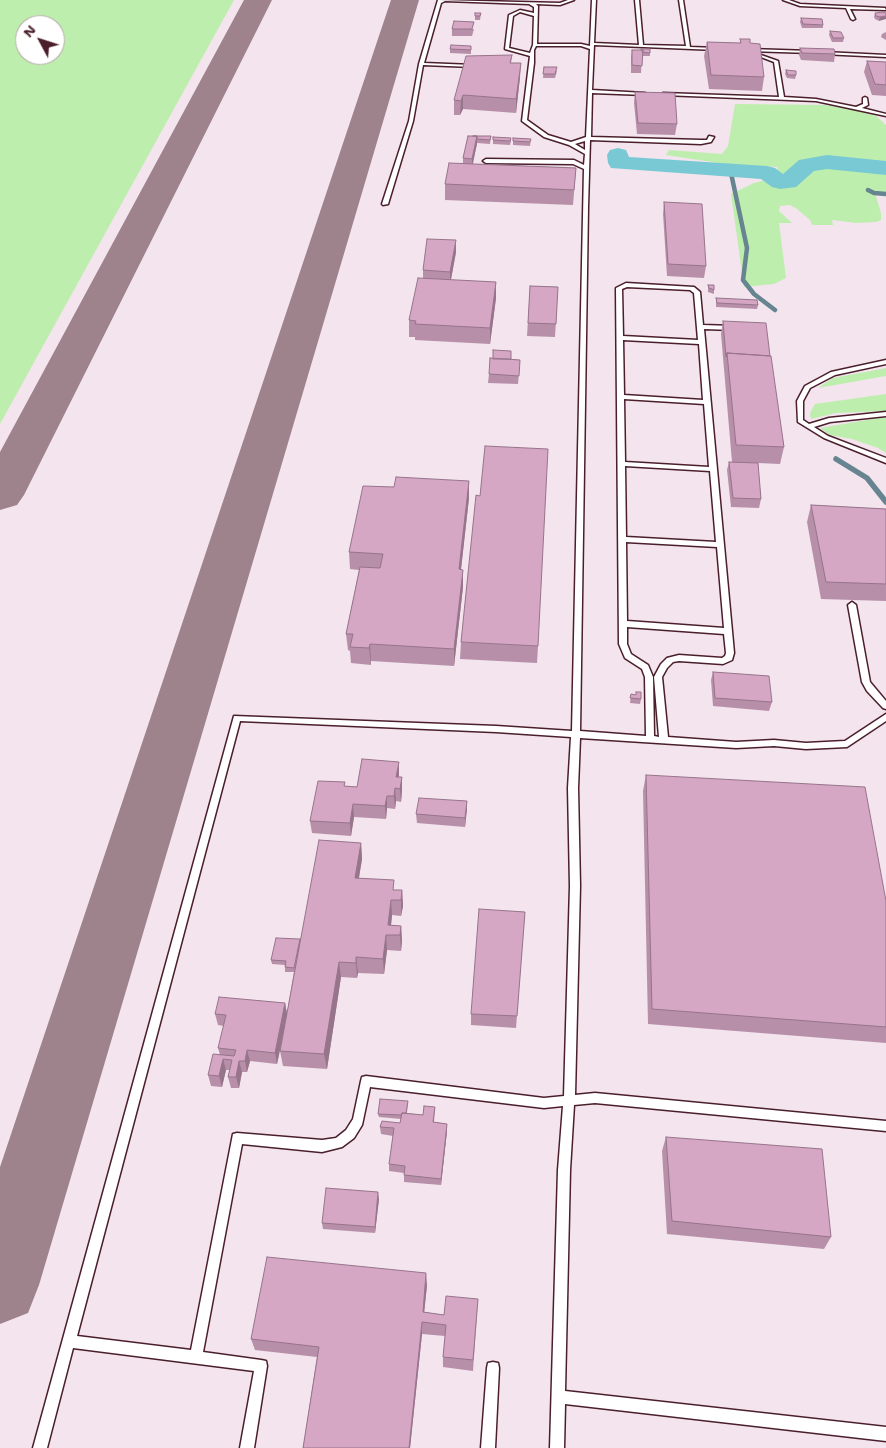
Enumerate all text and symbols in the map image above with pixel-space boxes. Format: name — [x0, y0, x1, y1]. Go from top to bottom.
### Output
north arrow — [15, 15, 65, 65]
text: N — [19, 21, 40, 41]

